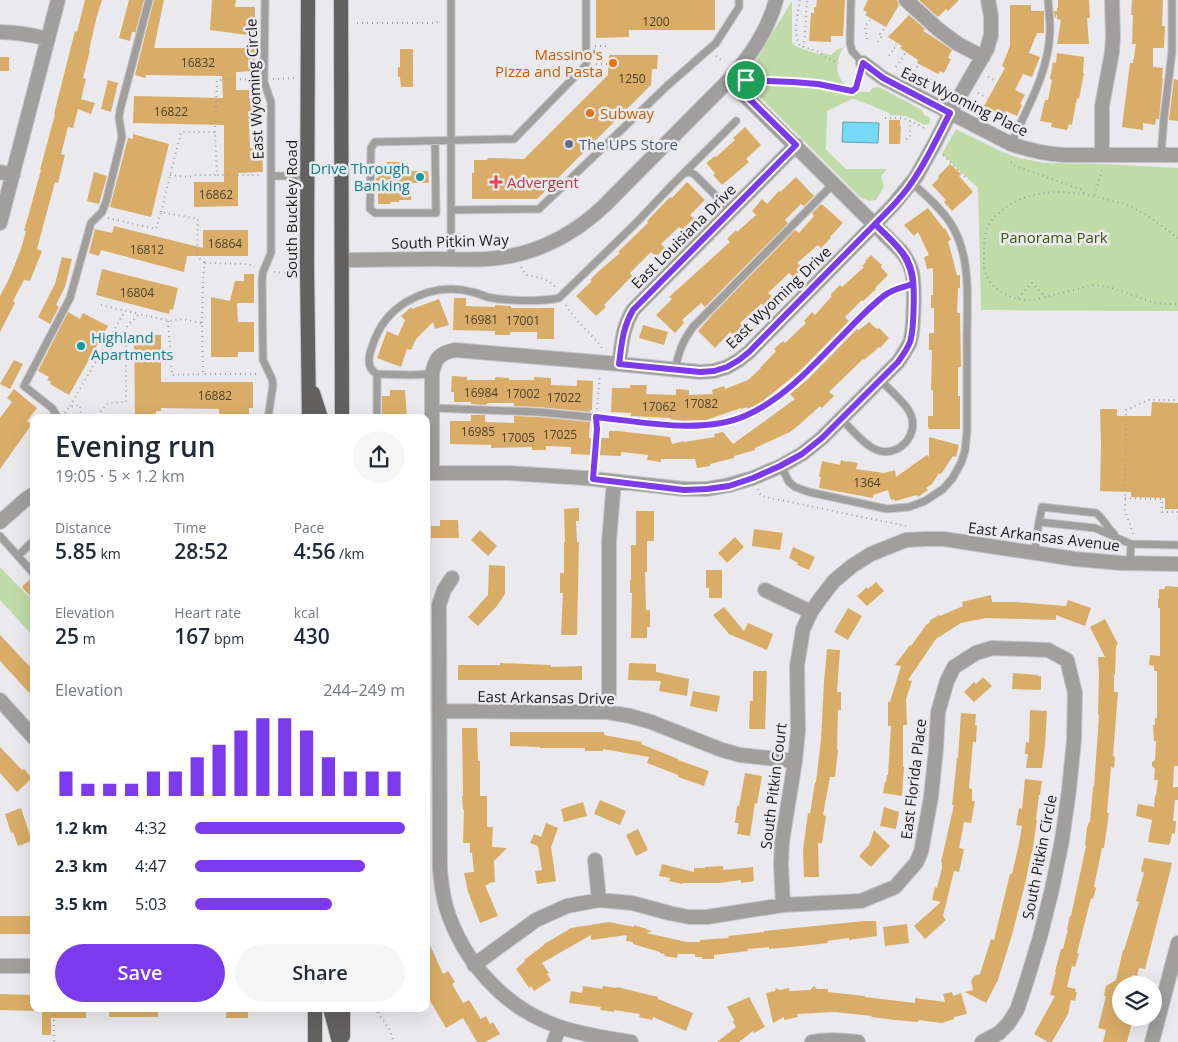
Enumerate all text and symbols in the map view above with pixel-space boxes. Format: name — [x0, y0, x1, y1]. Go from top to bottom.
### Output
house number: 1200 — [642, 13, 670, 30]
street label: East Wyoming Circle — [240, 18, 268, 160]
place label: Massino's Pizza and Pasta — [495, 44, 603, 81]
house number: 16832 — [181, 54, 215, 71]
marker: Massino's Pizza and Pasta — [607, 57, 619, 69]
pin — [725, 59, 767, 101]
street label: East Wyoming Place — [898, 62, 1032, 140]
icon: arrive — [732, 66, 760, 94]
house number: 1250 — [618, 70, 646, 87]
house number: 16822 — [154, 103, 188, 120]
place label: Subway — [600, 103, 655, 123]
marker: Subway — [584, 107, 596, 119]
place label: The UPS Store — [579, 134, 678, 154]
marker: The UPS Store — [563, 138, 575, 150]
street label: South Buckley Road — [281, 140, 301, 278]
place label: Drive Through Banking — [310, 158, 410, 195]
marker: Drive Through Banking — [414, 171, 426, 183]
place label: Advergent — [507, 172, 579, 192]
marker: Advergent — [489, 175, 503, 189]
street label: East Louisiana Drive — [626, 179, 740, 293]
house number: 16862 — [199, 186, 233, 203]
park label: Panorama Park — [1000, 227, 1108, 247]
street label: South Pitkin Way — [391, 229, 510, 253]
house number: 16864 — [208, 235, 242, 252]
house number: 16812 — [130, 241, 164, 258]
street label: East Wyoming Drive — [721, 241, 835, 353]
house number: 16804 — [120, 284, 154, 301]
house number: 16981 — [464, 311, 498, 328]
house number: 17001 — [506, 312, 540, 329]
place label: Highland Apartments — [91, 327, 173, 364]
marker: Highland Apartments — [75, 340, 87, 352]
house number: 16984 — [464, 384, 498, 401]
house number: 17002 — [506, 385, 540, 402]
house number: 16882 — [198, 387, 232, 404]
house number: 17022 — [547, 389, 581, 406]
house number: 17082 — [684, 395, 718, 412]
house number: 17062 — [642, 398, 676, 415]
house number: 16985 — [461, 423, 495, 440]
house number: 17025 — [543, 426, 577, 443]
text: Evening run — [55, 427, 216, 465]
house number: 17005 — [501, 429, 535, 446]
button: share — [353, 431, 405, 483]
text: 19:05 · 5 × 1.2 km — [55, 465, 185, 487]
house number: 1364 — [853, 474, 881, 491]
street label: East Arkansas Avenue — [967, 517, 1121, 555]
text: Distance — [55, 518, 111, 537]
text: Time — [174, 518, 206, 537]
text: Pace — [294, 518, 324, 537]
text: 5.85 — [55, 537, 97, 565]
text: 28:52 — [174, 537, 228, 565]
text: 4:56 — [294, 537, 335, 565]
text: km — [97, 544, 121, 563]
text: /km — [335, 544, 365, 563]
text: Elevation — [55, 603, 114, 622]
text: Heart rate — [174, 603, 241, 622]
text: kcal — [294, 603, 319, 622]
text: 25 — [55, 622, 79, 650]
text: 167 — [174, 622, 210, 650]
text: 430 — [294, 622, 330, 650]
text: m — [79, 629, 96, 648]
text: bpm — [210, 629, 244, 648]
text: Elevation — [55, 679, 123, 701]
text: 244–249 m — [323, 679, 405, 701]
street label: East Arkansas Drive — [477, 686, 615, 708]
street label: East Florida Place — [896, 717, 930, 841]
street label: South Pitkin Court — [755, 722, 791, 850]
street label: South Pitkin Circle — [1017, 793, 1061, 921]
text: 1.2 km — [55, 817, 108, 839]
text: 4:32 — [135, 817, 167, 839]
text: 2.3 km — [55, 855, 108, 877]
text: 4:47 — [135, 855, 167, 877]
text: 3.5 km — [55, 893, 108, 915]
text: 5:03 — [135, 893, 167, 915]
button: Save — [55, 944, 225, 1002]
button: Share — [235, 944, 405, 1002]
map controls — [1112, 976, 1162, 1026]
button: layers — [1112, 976, 1162, 1026]

